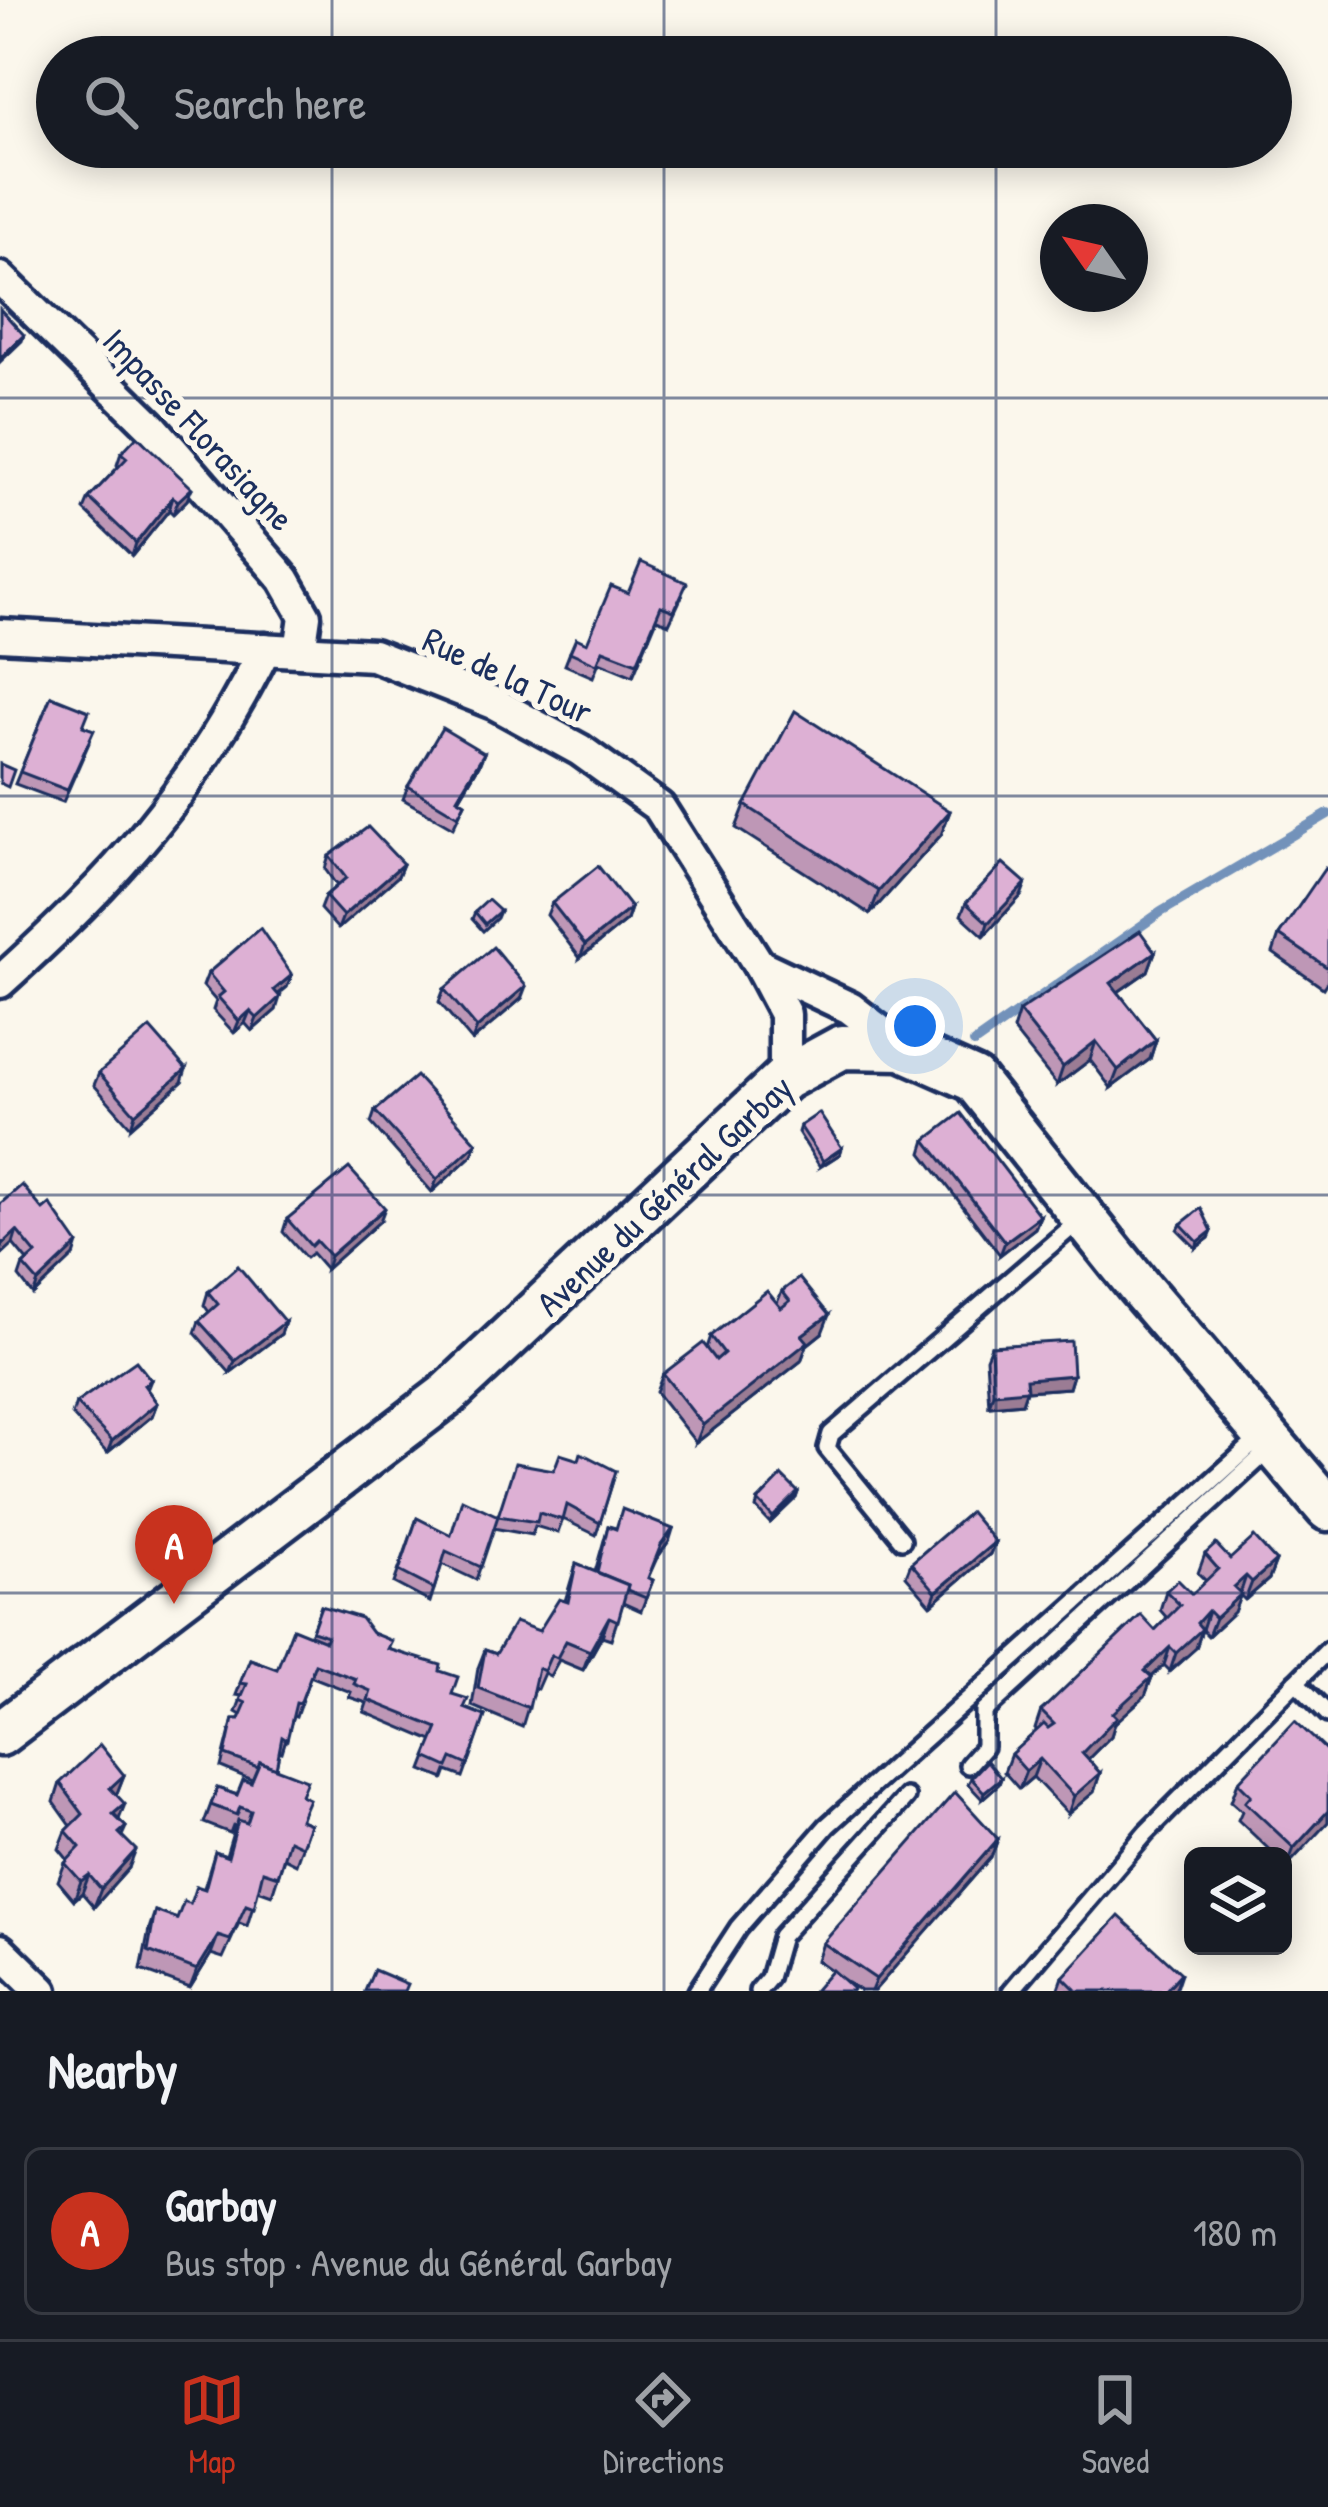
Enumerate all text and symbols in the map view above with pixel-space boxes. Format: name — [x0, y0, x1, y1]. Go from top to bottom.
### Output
search box — [36, 36, 1292, 168]
icon: search — [78, 69, 144, 135]
text: Search here — [174, 72, 366, 133]
north arrow — [1040, 204, 1148, 312]
street label: Impasse Florasiagne — [92, 317, 306, 541]
street label: Rue de la Tour — [416, 614, 601, 735]
your location — [885, 996, 945, 1056]
street label: Avenue du Général Garbay — [525, 1063, 802, 1326]
pin: A — [135, 1505, 213, 1604]
map controls — [1184, 1847, 1292, 1955]
button: layers — [1184, 1847, 1292, 1955]
text: Nearby — [48, 2035, 178, 2104]
text: Garbay — [165, 2174, 277, 2235]
text: A — [80, 2205, 100, 2258]
text: 180 m — [1193, 2205, 1277, 2258]
text: Bus stop · Avenue du Général Garbay — [165, 2235, 673, 2288]
tab: Map — [179, 2367, 245, 2483]
tab: Directions — [603, 2367, 724, 2483]
tab: Saved — [1082, 2367, 1149, 2483]

